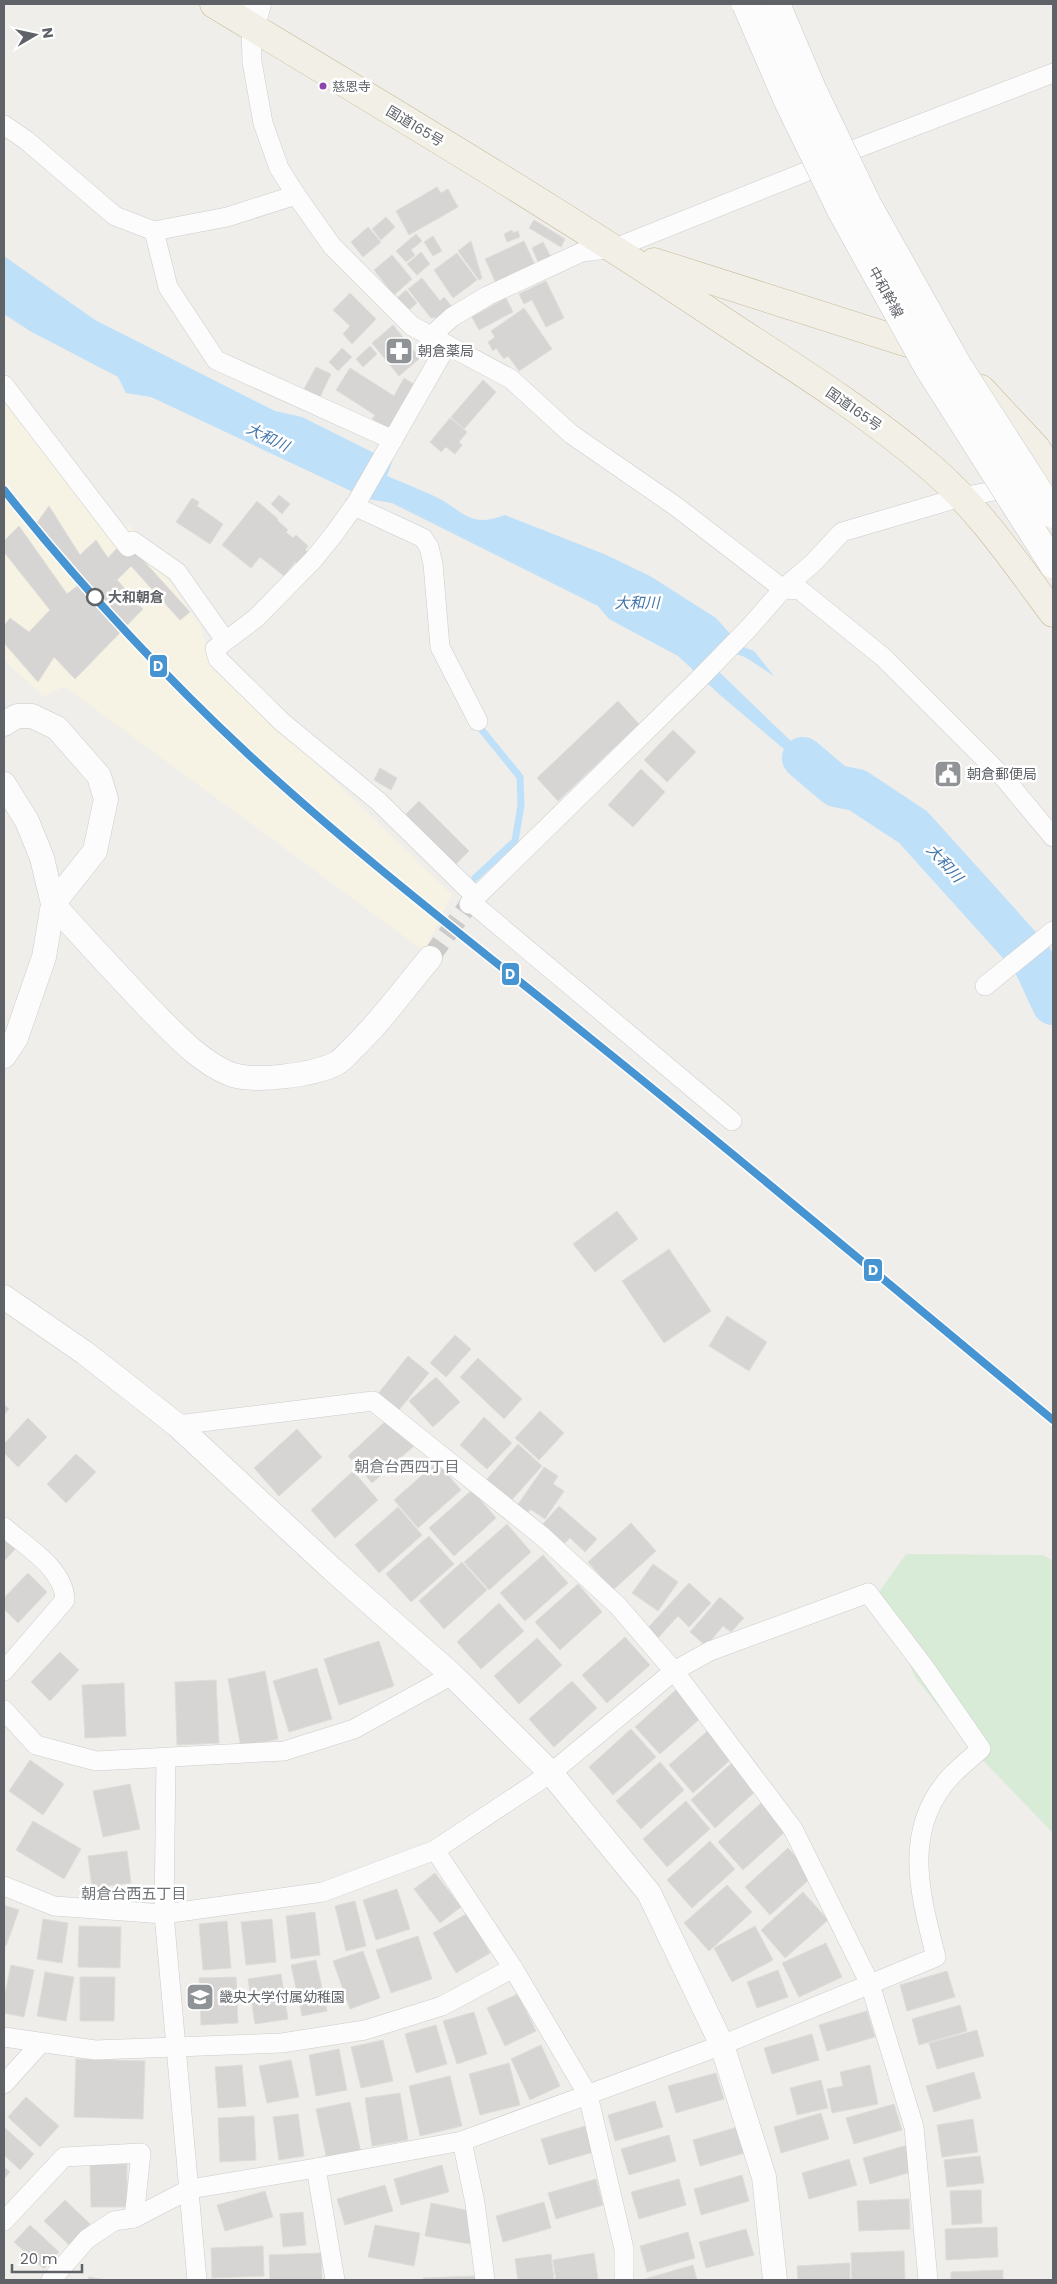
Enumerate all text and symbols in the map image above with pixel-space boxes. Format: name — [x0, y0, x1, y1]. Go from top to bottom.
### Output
north arrow — [10, 10, 60, 60]
text: N — [37, 26, 59, 40]
place label: 慈恩寺 — [332, 77, 371, 96]
marker: 慈恩寺 — [318, 81, 328, 91]
street label: 国道165号 — [382, 101, 448, 151]
street label: 中和幹線 — [864, 263, 908, 321]
pharmacy icon: 朝倉薬局 — [384, 336, 414, 366]
place label: 朝倉薬局 — [418, 341, 474, 361]
street label: 国道165号 — [822, 382, 886, 436]
water label: 大和川 — [243, 418, 295, 457]
place label: 大和朝倉 — [108, 587, 164, 607]
marker: 大和朝倉 — [86, 588, 104, 606]
water label: 大和川 — [614, 592, 661, 613]
line badge: D — [149, 654, 168, 678]
text: D — [153, 656, 163, 676]
public building icon: 朝倉郵便局 — [933, 759, 963, 789]
place label: 朝倉郵便局 — [967, 764, 1037, 784]
water label: 大和川 — [922, 839, 969, 888]
line badge: D — [501, 962, 520, 986]
text: D — [505, 964, 515, 984]
line badge: D — [863, 1258, 883, 1282]
text: D — [868, 1260, 878, 1280]
district label: 朝倉台西四丁目 — [354, 1456, 460, 1477]
district label: 朝倉台西五丁目 — [81, 1883, 187, 1904]
school or university icon: 畿央大学付属幼稚園 — [185, 1982, 215, 2012]
place label: 畿央大学付属幼稚園 — [219, 1987, 345, 2007]
scale bar — [12, 2242, 82, 2274]
text: 20 m — [20, 2248, 58, 2269]

